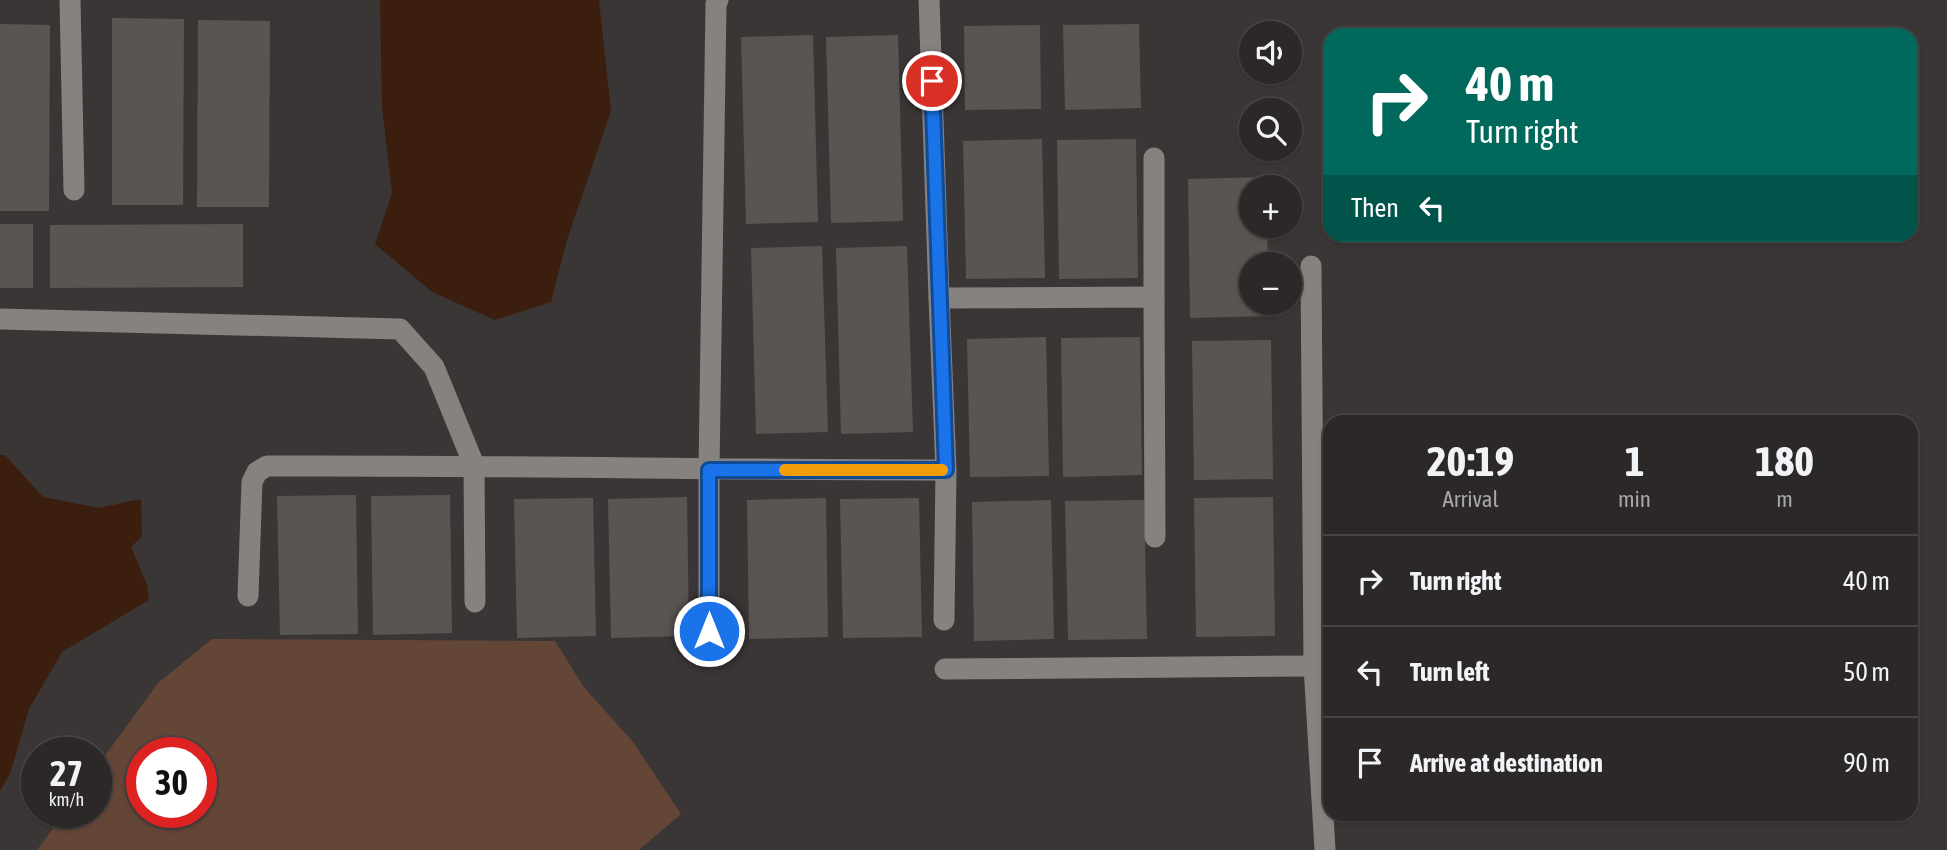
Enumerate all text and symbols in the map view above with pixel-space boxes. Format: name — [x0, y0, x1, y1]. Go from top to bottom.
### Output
map controls — [1239, 21, 1302, 315]
button: sound — [1239, 21, 1302, 84]
pin — [902, 51, 962, 111]
text: 40 m — [1466, 55, 1554, 111]
icon: right — [1351, 56, 1442, 147]
icon: arrive — [913, 62, 951, 100]
button: search — [1239, 98, 1302, 161]
text: Turn right — [1466, 113, 1579, 150]
button: + — [1239, 175, 1302, 238]
icon: left — [1413, 189, 1451, 227]
text: Then — [1351, 193, 1399, 223]
button: − — [1239, 252, 1302, 315]
text: 20:19 — [1427, 437, 1514, 485]
text: 1 — [1625, 437, 1644, 485]
text: 180 — [1755, 437, 1814, 485]
text: Arrival — [1442, 486, 1499, 512]
text: min — [1618, 486, 1651, 512]
text: m — [1776, 486, 1793, 512]
icon: right — [1351, 562, 1389, 600]
text: Turn right — [1410, 566, 1501, 596]
text: 40 m — [1843, 566, 1890, 596]
position arrow — [672, 594, 746, 668]
icon: left — [1351, 653, 1389, 691]
text: Turn left — [1410, 657, 1490, 687]
text: 50 m — [1843, 657, 1890, 687]
speed limit sign: 30 — [126, 737, 217, 828]
icon: arrive — [1351, 744, 1389, 782]
text: Arrive at destination — [1410, 748, 1603, 778]
text: 90 m — [1843, 748, 1890, 778]
text: 27 — [50, 753, 83, 793]
text: km/h — [49, 789, 84, 810]

